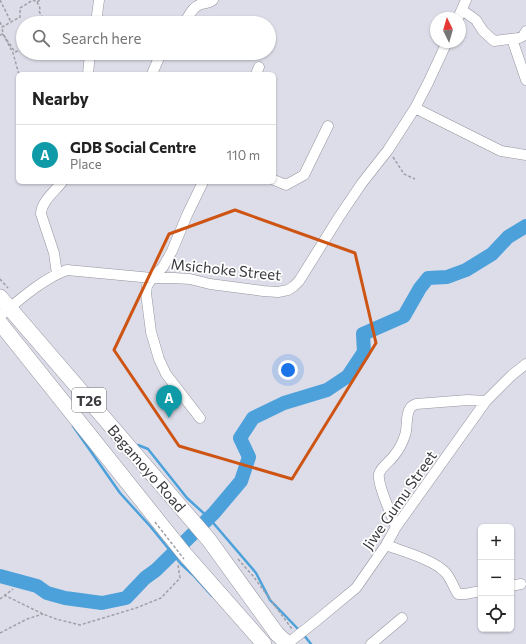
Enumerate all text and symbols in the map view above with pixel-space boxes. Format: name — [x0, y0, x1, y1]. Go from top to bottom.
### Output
north arrow — [430, 12, 466, 48]
search box — [16, 16, 276, 60]
icon: search — [30, 27, 52, 49]
text: Search here — [62, 29, 141, 47]
text: Nearby — [32, 88, 89, 109]
text: GDB Social Centre — [70, 138, 196, 156]
text: A — [40, 147, 50, 163]
text: 110 m — [227, 147, 260, 163]
text: Place — [70, 156, 102, 172]
street label: Msichoke Street — [170, 254, 282, 284]
your location — [278, 360, 298, 380]
pin: A — [156, 385, 182, 418]
road number: T26 — [72, 388, 106, 412]
street label: Bagamoyo Road — [104, 421, 190, 515]
street label: Jiwe Gumu Street — [358, 447, 440, 553]
map controls — [478, 524, 514, 632]
button: + — [478, 524, 514, 560]
button: − — [478, 560, 514, 596]
button: locate — [478, 596, 514, 632]

